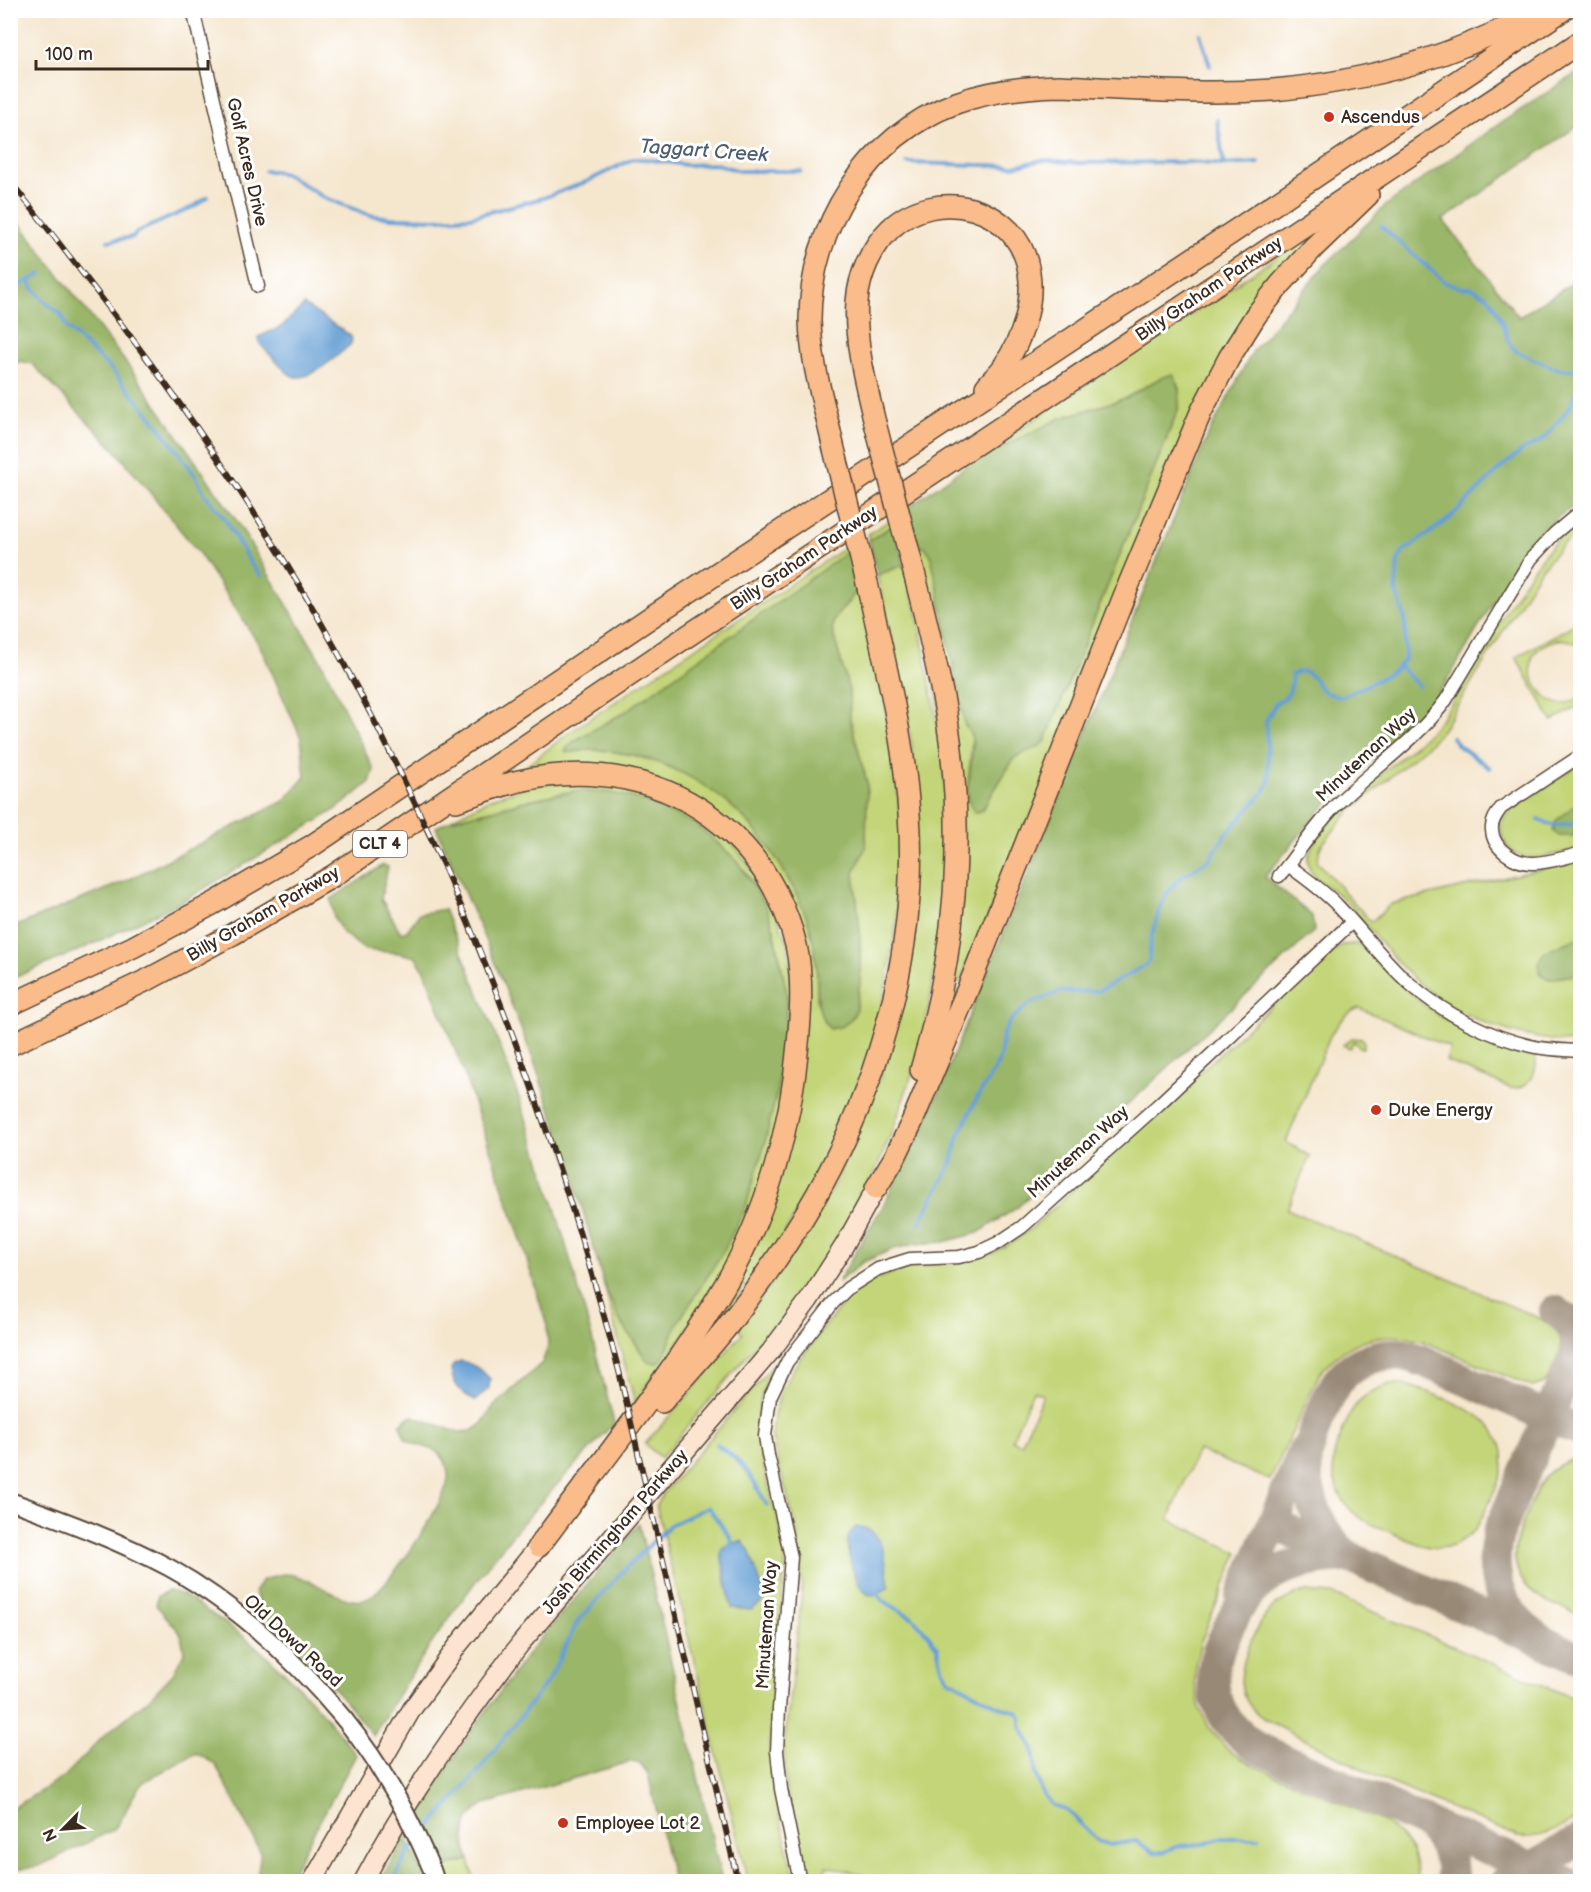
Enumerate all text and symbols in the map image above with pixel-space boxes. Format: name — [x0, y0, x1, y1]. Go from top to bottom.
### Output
scale bar — [36, 33, 208, 71]
text: 100 m — [45, 44, 93, 65]
street label: Golf Acres Drive — [222, 96, 272, 229]
place label: Ascendus — [1341, 107, 1420, 128]
marker: Ascendus — [1322, 110, 1336, 124]
water label: Taggart Creek — [639, 135, 770, 168]
street label: Billy Graham Parkway — [1132, 232, 1287, 346]
street label: Billy Graham Parkway — [727, 501, 882, 615]
street label: Minuteman Way — [1312, 703, 1421, 807]
road number: CLT 4 — [353, 831, 407, 857]
street label: Billy Graham Parkway — [183, 861, 344, 966]
place label: Duke Energy — [1388, 1100, 1493, 1121]
street label: Minuteman Way — [1023, 1101, 1133, 1203]
marker: Duke Energy — [1369, 1103, 1383, 1117]
street label: Josh Birmingham Parkway — [538, 1444, 693, 1619]
street label: Minuteman Way — [752, 1559, 782, 1690]
street label: Old Dowd Road — [240, 1590, 346, 1692]
north arrow — [33, 1799, 93, 1859]
place label: Employee Lot 2 — [575, 1813, 701, 1834]
marker: Employee Lot 2 — [556, 1816, 570, 1830]
text: N — [40, 1825, 62, 1844]

